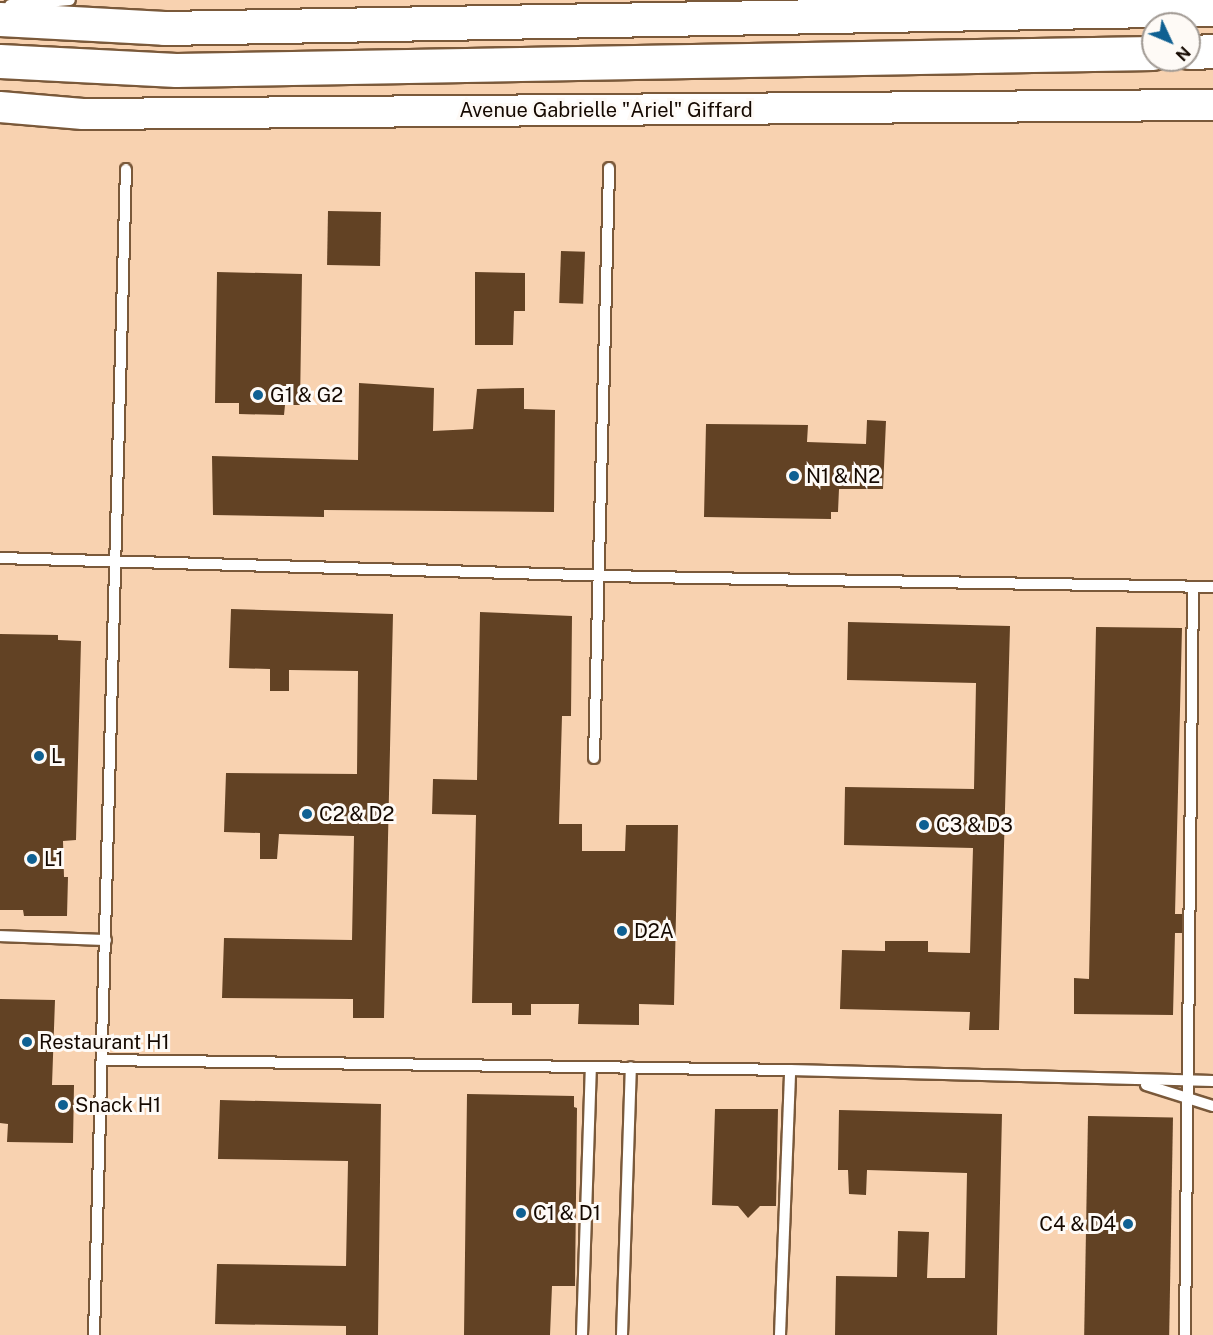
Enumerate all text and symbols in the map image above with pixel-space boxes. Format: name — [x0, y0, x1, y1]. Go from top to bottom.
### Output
north arrow — [1141, 12, 1201, 72]
text: N — [1172, 42, 1194, 65]
street label: Avenue Gabrielle "Ariel" Giffard — [459, 98, 753, 122]
place label: G1 & G2 — [270, 383, 343, 407]
marker: G1 & G2 — [251, 388, 265, 402]
place label: N1 & N2 — [806, 464, 880, 488]
marker: N1 & N2 — [787, 469, 801, 483]
place label: L — [51, 744, 63, 768]
marker: L — [32, 749, 46, 763]
place label: C2 & D2 — [319, 802, 394, 826]
marker: C2 & D2 — [300, 807, 314, 821]
place label: C3 & D3 — [936, 813, 1013, 837]
marker: C3 & D3 — [917, 818, 931, 832]
place label: L1 — [44, 847, 64, 871]
marker: L1 — [25, 852, 39, 866]
place label: D2A — [634, 919, 674, 943]
marker: D2A — [615, 924, 629, 938]
place label: Restaurant H1 — [39, 1030, 170, 1054]
marker: Restaurant H1 — [20, 1035, 34, 1049]
place label: Snack H1 — [75, 1093, 161, 1117]
marker: Snack H1 — [56, 1098, 70, 1112]
place label: C1 & D1 — [533, 1201, 601, 1225]
marker: C1 & D1 — [514, 1206, 528, 1220]
place label: C4 & D4 — [1039, 1212, 1116, 1236]
marker: C4 & D4 — [1121, 1217, 1135, 1231]

